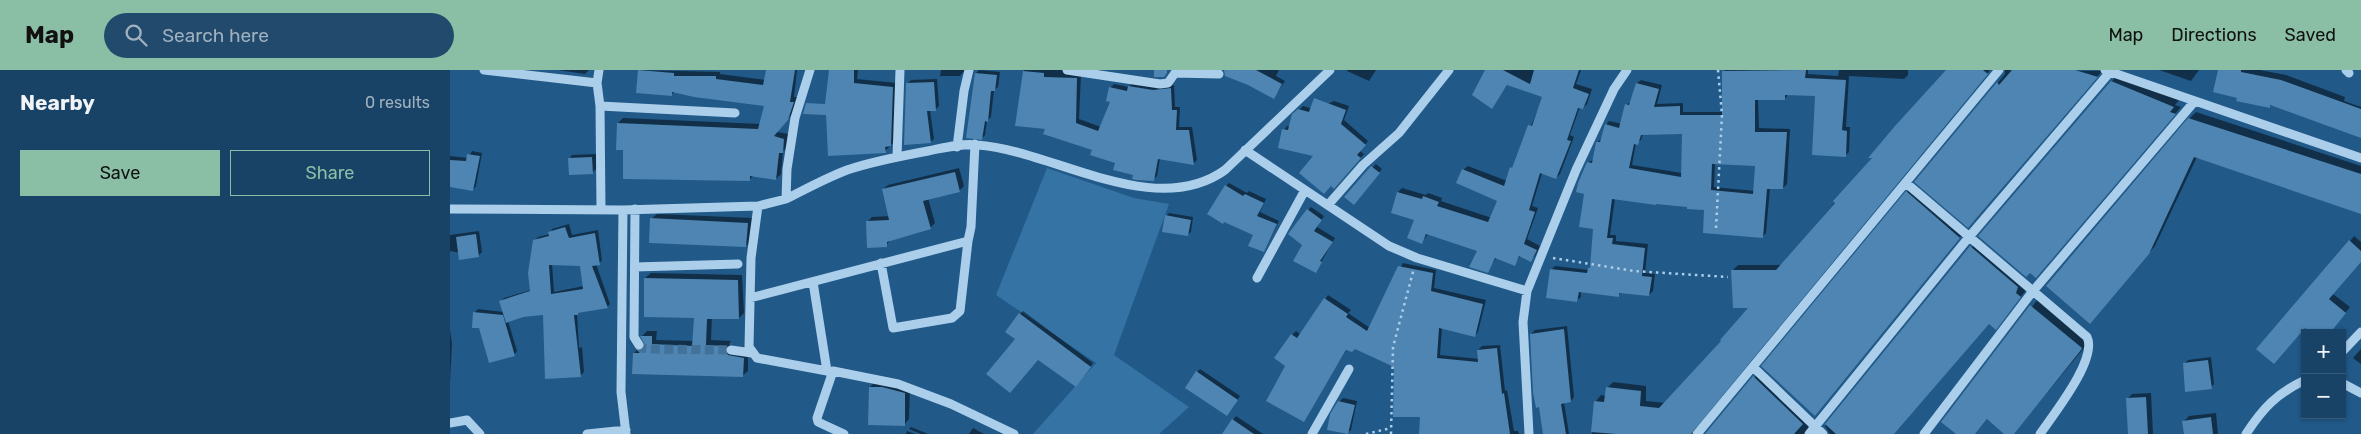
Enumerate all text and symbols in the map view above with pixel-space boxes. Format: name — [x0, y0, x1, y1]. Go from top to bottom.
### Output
search box — [104, 13, 454, 58]
text: Map — [25, 21, 74, 49]
icon: search — [122, 21, 150, 49]
text: Search here — [162, 24, 269, 47]
text: Map — [2108, 24, 2143, 46]
text: Directions — [2171, 24, 2257, 46]
text: Saved — [2285, 24, 2336, 46]
text: Nearby — [20, 90, 95, 115]
text: 0 results — [365, 93, 430, 112]
button: Save — [20, 150, 220, 196]
button: Share — [230, 150, 430, 196]
map controls — [2301, 329, 2346, 419]
button: + — [2301, 329, 2346, 374]
button: − — [2301, 374, 2346, 419]

